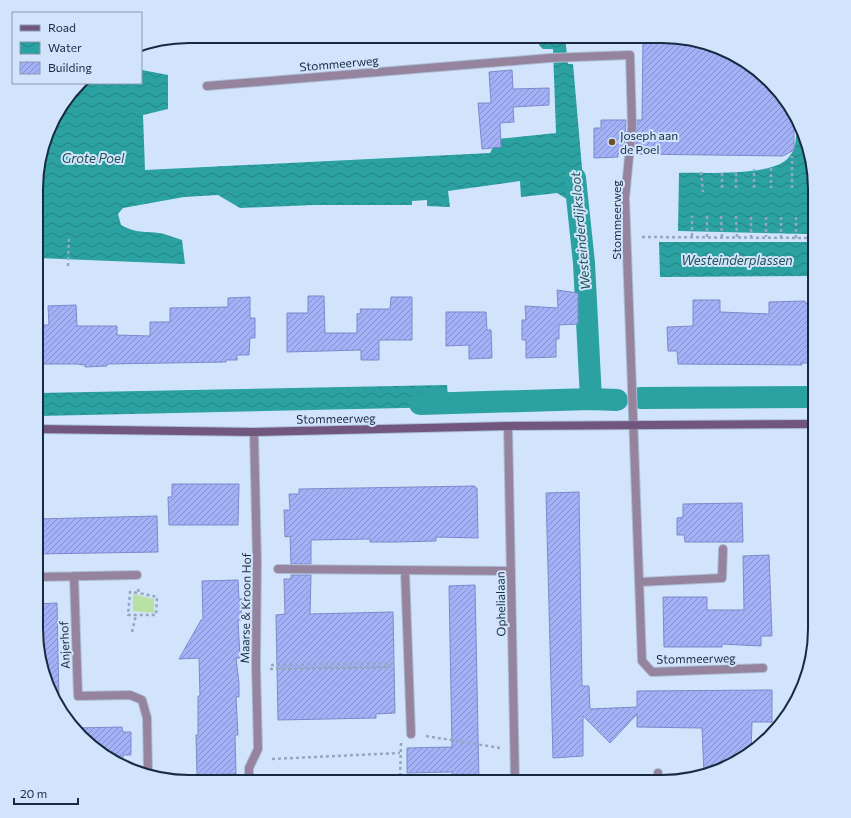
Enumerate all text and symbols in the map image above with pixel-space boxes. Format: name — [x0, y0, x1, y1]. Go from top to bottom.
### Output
legend — [12, 12, 142, 84]
text: Road — [48, 20, 76, 34]
text: Water — [48, 40, 82, 54]
street label: Stommeerweg — [299, 53, 380, 73]
text: Building — [48, 60, 92, 74]
place label: Joseph aan de Poel — [620, 128, 678, 156]
marker: Joseph aan de Poel — [607, 137, 617, 147]
water label: Grote Poel — [62, 150, 125, 166]
water label: Westeinderdijksloot — [567, 171, 593, 291]
street label: Stommeerweg — [609, 180, 623, 260]
water label: Westeinderplassen — [681, 252, 793, 268]
street label: Stommeerweg — [296, 410, 376, 426]
street label: Maarse & Kroon Hof — [237, 552, 253, 663]
street label: Ophelialaan — [492, 571, 508, 637]
street label: Anjerhof — [56, 620, 72, 669]
street label: Stommeerweg — [656, 650, 736, 666]
scale bar — [14, 780, 78, 806]
text: 20 m — [20, 786, 47, 800]

